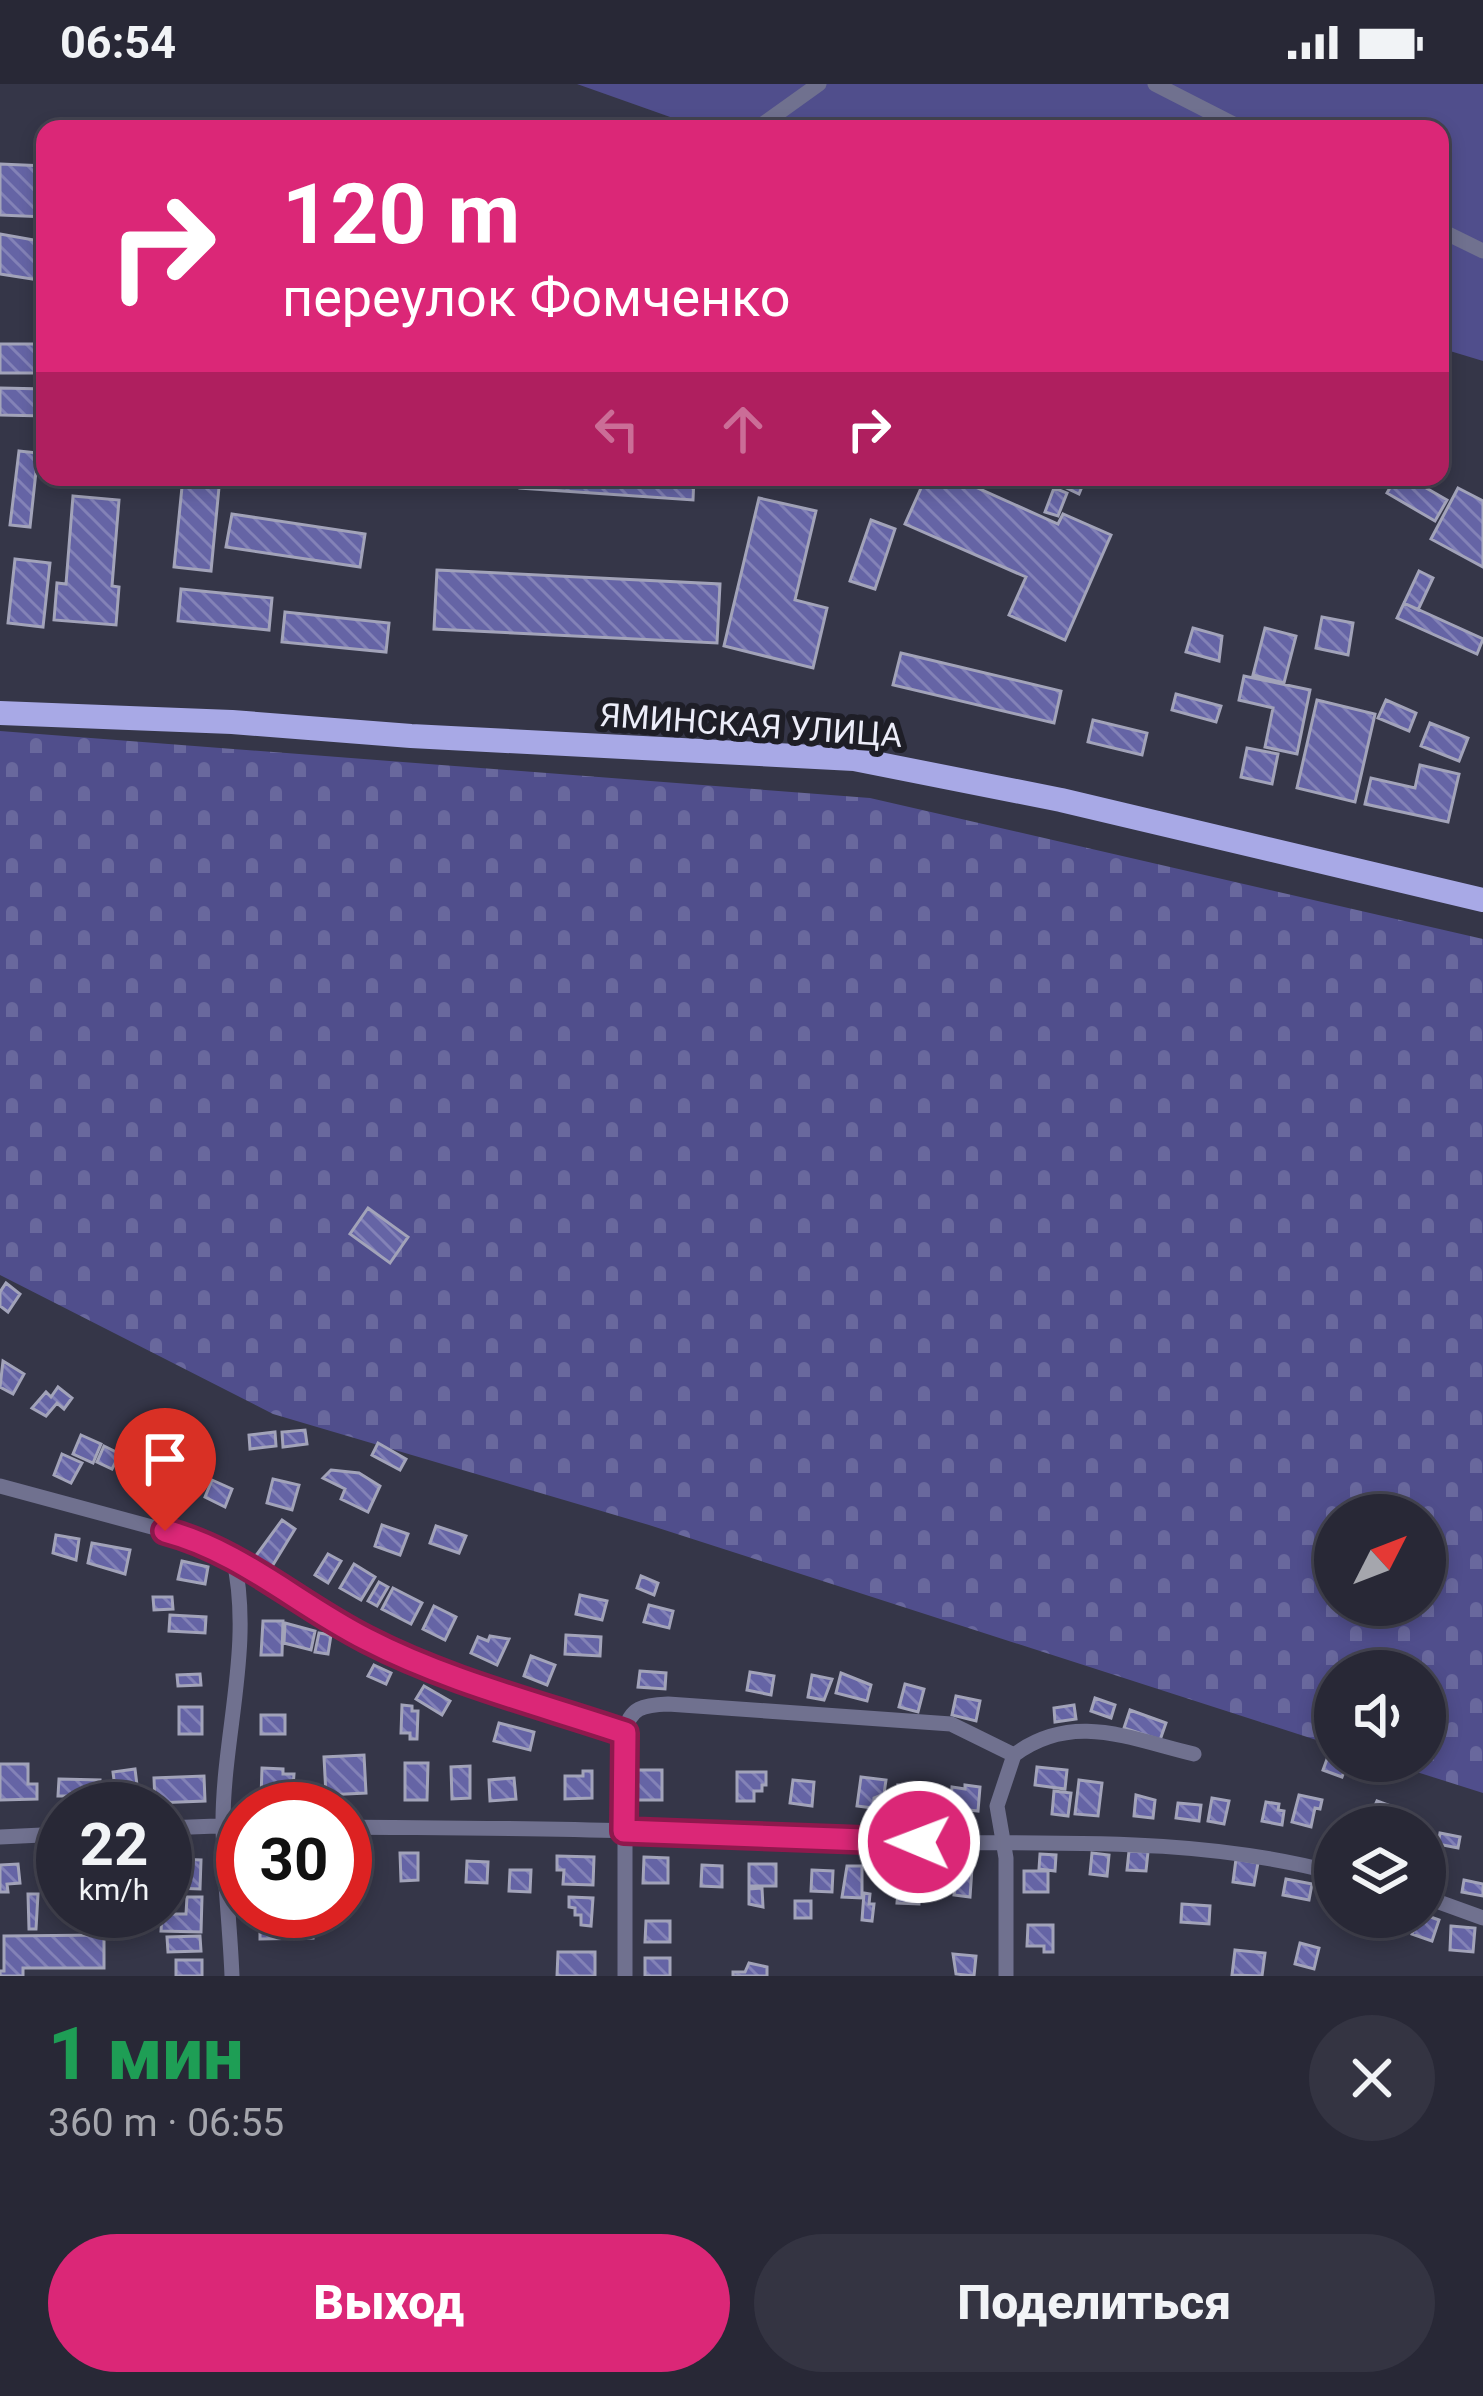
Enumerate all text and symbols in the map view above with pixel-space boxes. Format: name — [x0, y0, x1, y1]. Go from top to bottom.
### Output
text: 06:54 — [60, 16, 176, 69]
text: 120 m — [282, 165, 520, 264]
icon: right — [84, 168, 240, 324]
text: переулок Фомченко — [282, 266, 791, 329]
icon: left — [584, 396, 650, 462]
icon: ahead — [710, 396, 776, 462]
icon: right — [836, 396, 902, 462]
street label: ЯМИНСКАЯ УЛИЦА — [598, 695, 904, 755]
pin — [114, 1408, 216, 1531]
icon: arrive — [132, 1426, 198, 1492]
north arrow — [1314, 1494, 1446, 1626]
map controls — [1314, 1494, 1446, 1938]
button: sound — [1314, 1650, 1446, 1782]
position arrow — [856, 1779, 982, 1905]
speed limit sign: 30 — [216, 1782, 372, 1938]
button: layers — [1314, 1806, 1446, 1938]
text: 22 — [80, 1809, 148, 1880]
text: km/h — [79, 1872, 149, 1907]
text: 1 мин — [48, 2012, 244, 2097]
button: close — [1309, 2015, 1435, 2141]
text: 360 m · 06:55 — [48, 2100, 284, 2146]
button: Выход — [48, 2234, 730, 2372]
button: Поделиться — [754, 2234, 1435, 2372]

